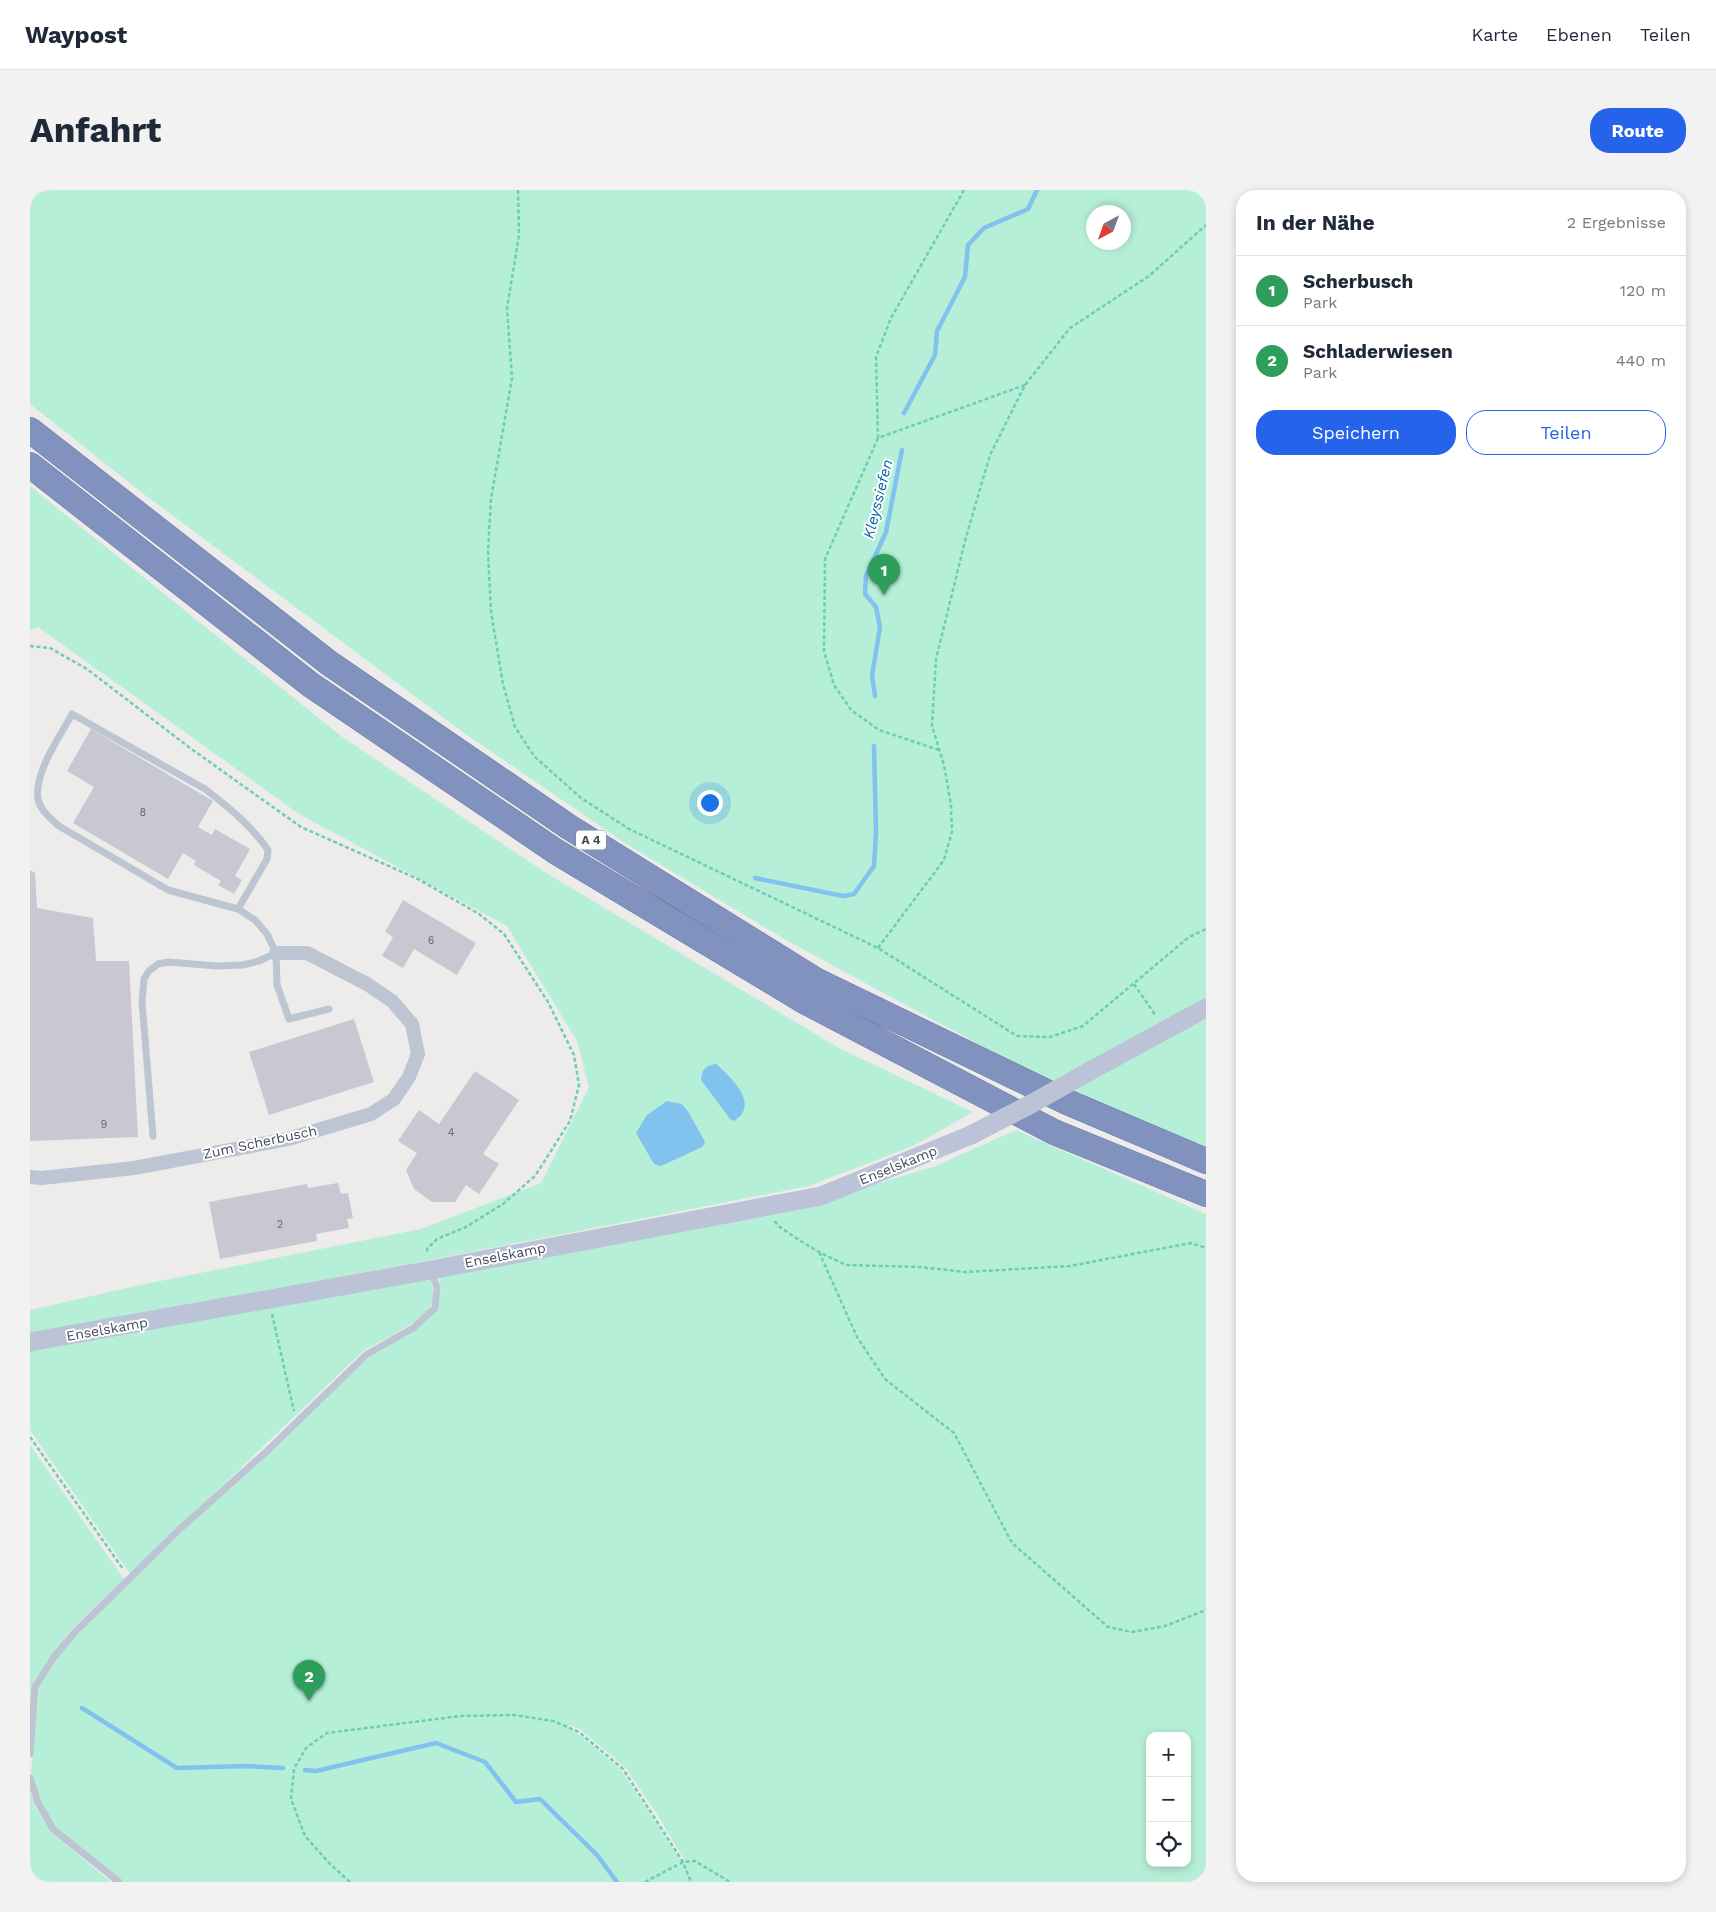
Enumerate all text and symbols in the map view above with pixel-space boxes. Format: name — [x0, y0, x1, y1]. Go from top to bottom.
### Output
text: Waypost — [25, 21, 127, 49]
text: Karte — [1472, 24, 1518, 45]
text: Ebenen — [1546, 24, 1612, 45]
text: Teilen — [1640, 24, 1691, 45]
button: Route — [1590, 108, 1686, 153]
text: Anfahrt — [30, 109, 161, 151]
north arrow — [1086, 205, 1131, 250]
text: In der Nähe — [1256, 210, 1375, 235]
text: 2 Ergebnisse — [1567, 213, 1666, 232]
text: Scherbusch — [1303, 270, 1413, 293]
text: 1 — [1269, 281, 1275, 300]
text: 120 m — [1620, 281, 1666, 300]
text: Park — [1303, 293, 1337, 312]
text: Schladerwiesen — [1303, 340, 1453, 363]
text: 2 — [1267, 351, 1277, 370]
text: 440 m — [1616, 351, 1666, 370]
text: Park — [1303, 363, 1337, 382]
button: Speichern — [1256, 410, 1456, 455]
button: Teilen — [1466, 410, 1666, 455]
water label: Kleyssiefen — [859, 458, 897, 540]
pin: 1 — [868, 554, 900, 595]
your location — [697, 790, 723, 816]
house number: 8 — [140, 806, 147, 819]
road number: A 4 — [576, 830, 606, 850]
house number: 6 — [428, 934, 435, 947]
house number: 9 — [101, 1118, 108, 1131]
street label: Zum Scherbusch — [202, 1122, 318, 1162]
house number: 4 — [448, 1126, 455, 1139]
street label: Enselskamp — [857, 1142, 939, 1188]
house number: 2 — [277, 1218, 283, 1231]
street label: Enselskamp — [463, 1239, 547, 1271]
street label: Enselskamp — [65, 1314, 149, 1344]
pin: 2 — [293, 1660, 325, 1701]
map controls — [1146, 1732, 1191, 1867]
button: + — [1146, 1732, 1191, 1777]
button: − — [1146, 1777, 1191, 1822]
button: locate — [1146, 1822, 1191, 1867]

